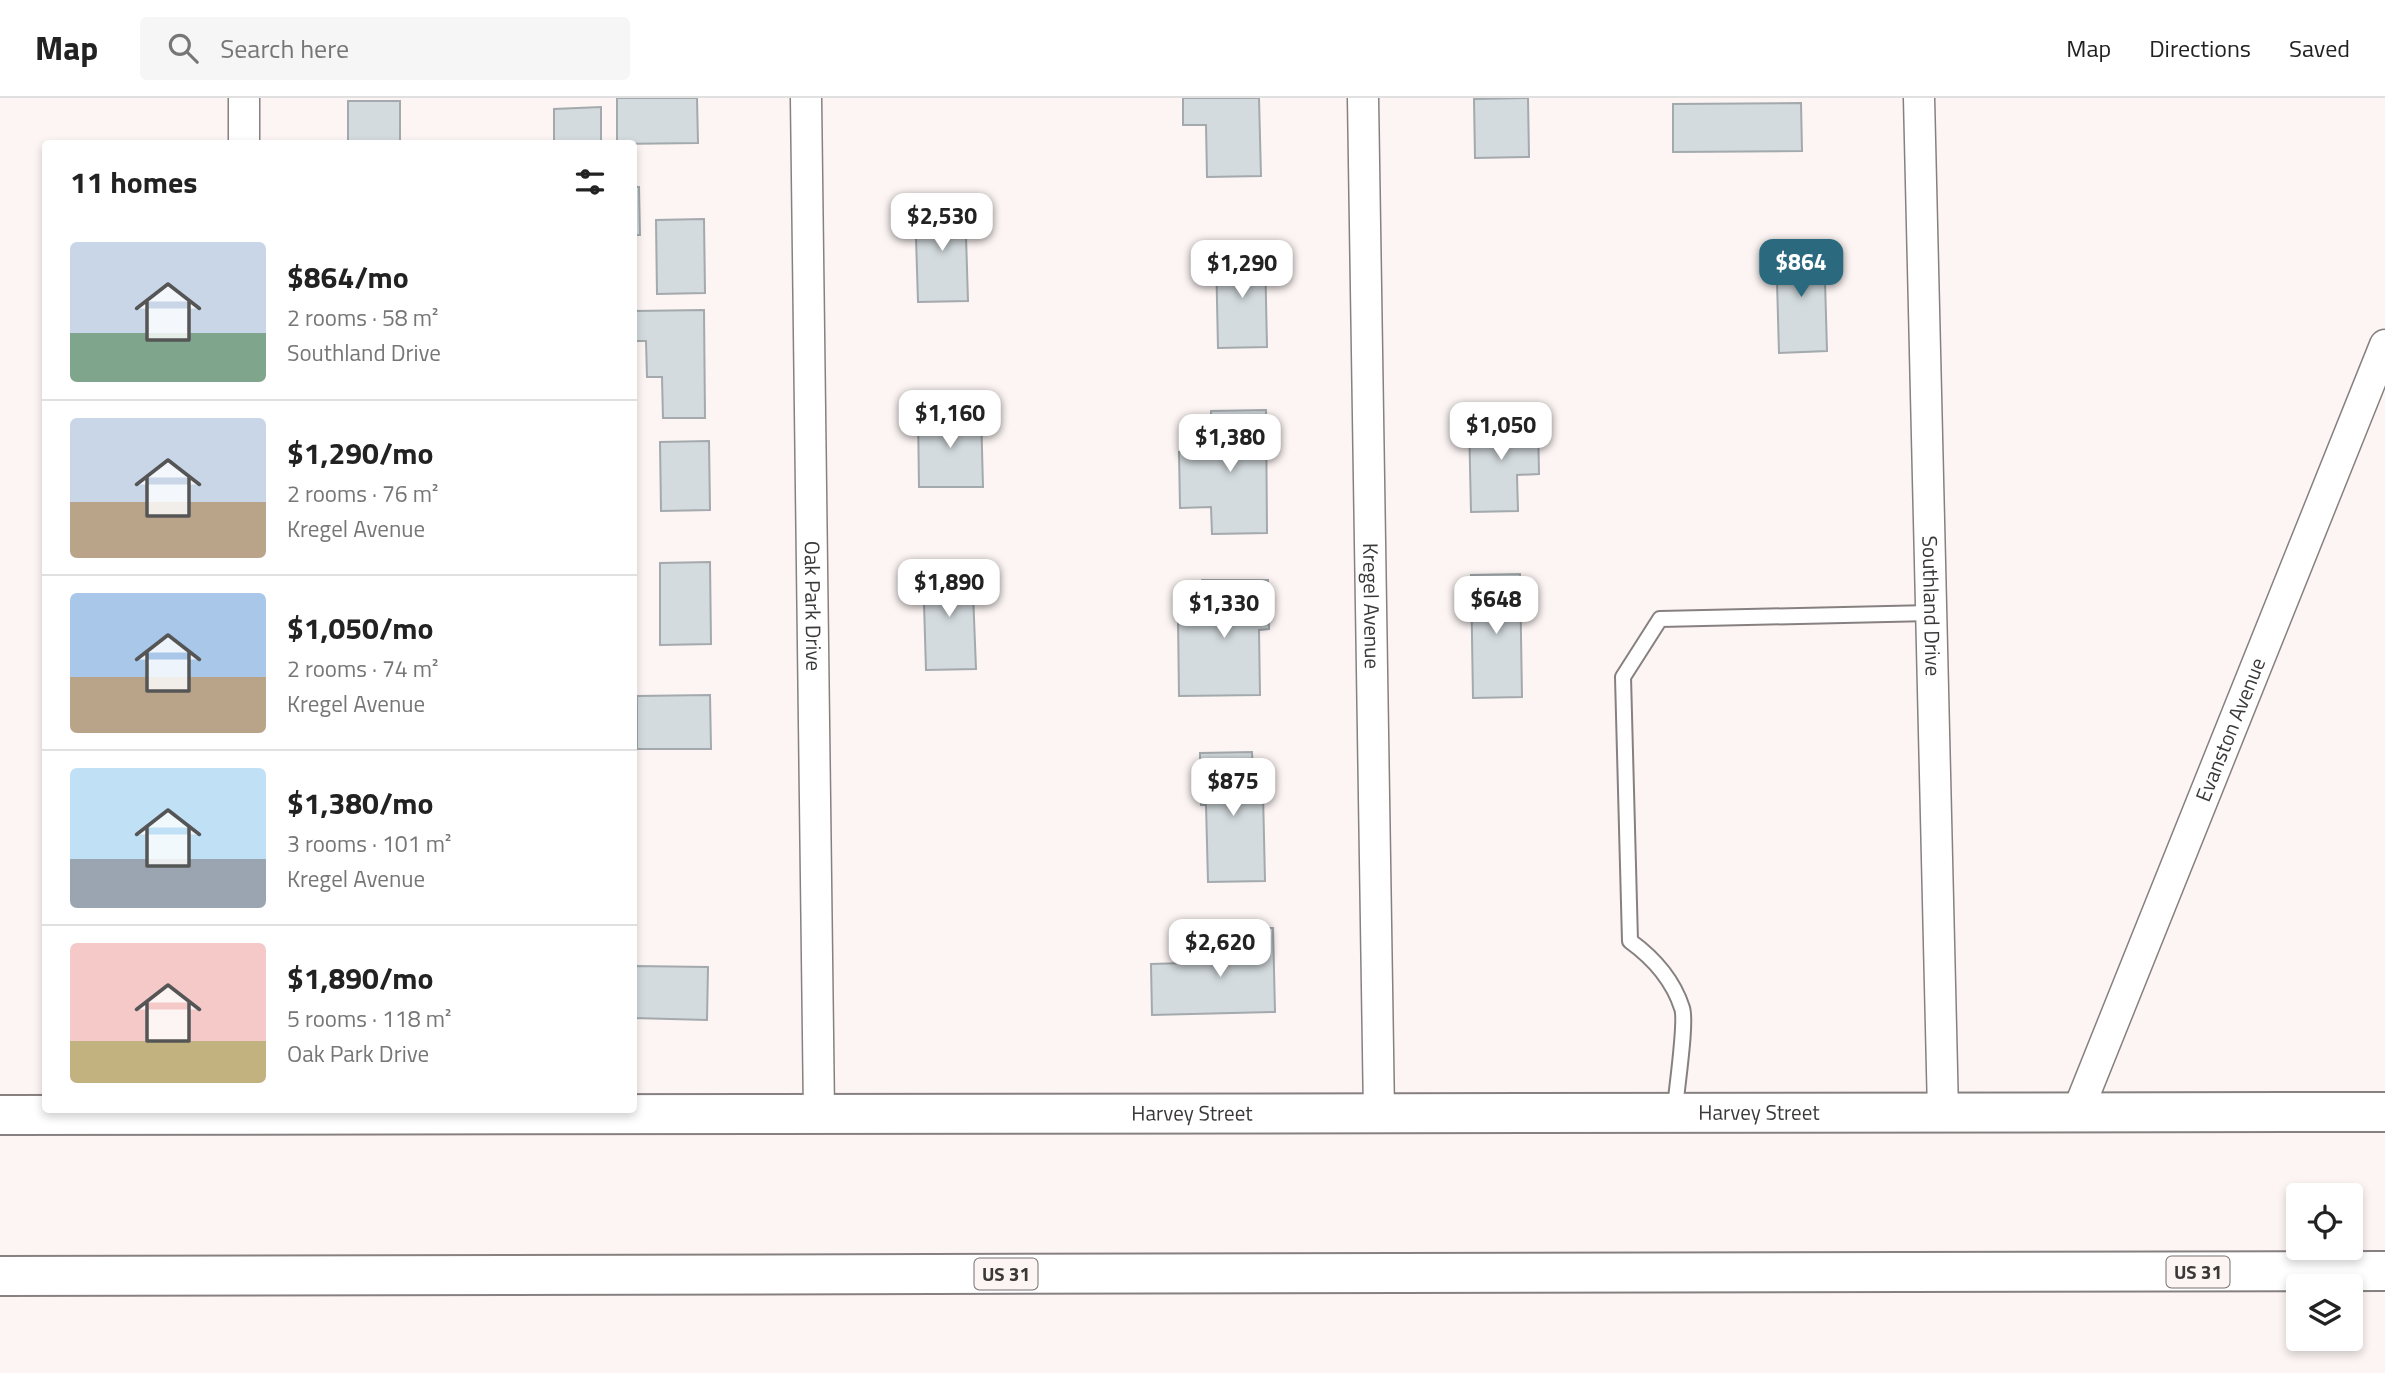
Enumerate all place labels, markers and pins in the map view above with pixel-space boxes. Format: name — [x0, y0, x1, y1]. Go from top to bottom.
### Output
pin: $2,530 — [885, 194, 999, 253]
pin: $1,290 — [1185, 240, 1299, 300]
pin: $864 — [1760, 240, 1842, 299]
pin: $1,160 — [893, 390, 1007, 450]
pin: $1,050 — [1444, 402, 1558, 462]
pin: $1,380 — [1173, 414, 1287, 474]
pin: $1,890 — [892, 560, 1006, 619]
pin: $648 — [1455, 576, 1537, 636]
pin: $1,330 — [1167, 580, 1281, 640]
pin: $875 — [1192, 758, 1274, 818]
pin: $2,620 — [1163, 920, 1277, 979]

